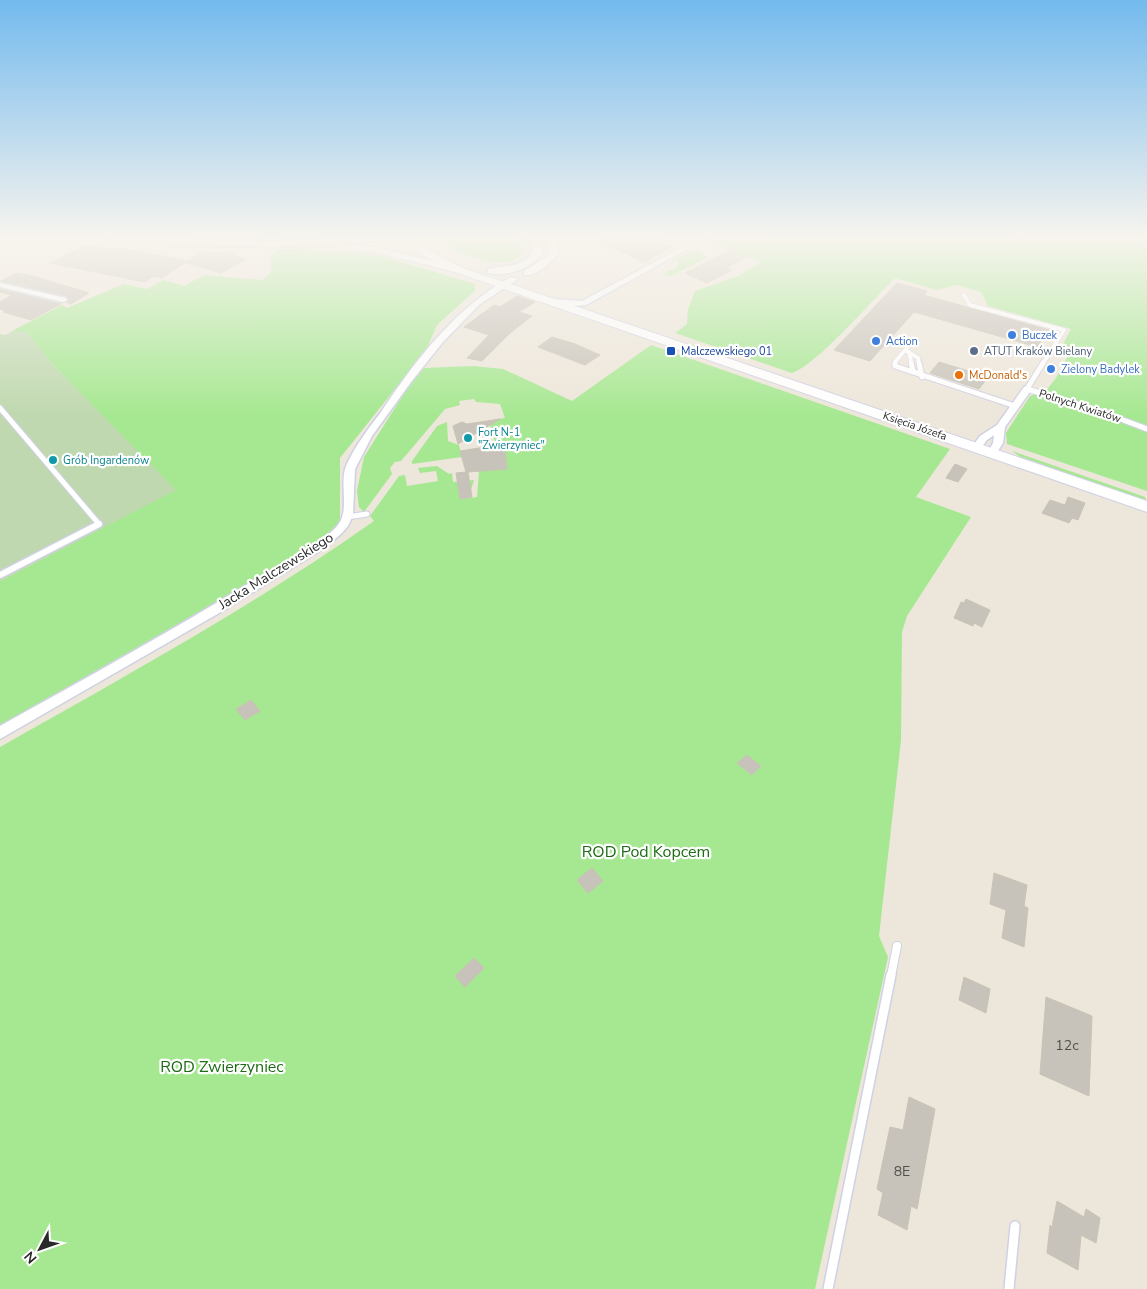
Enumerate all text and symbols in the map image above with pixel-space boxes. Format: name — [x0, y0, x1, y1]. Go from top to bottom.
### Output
place label: Buczek — [1022, 328, 1058, 343]
marker: Buczek — [1006, 329, 1018, 341]
place label: Action — [886, 334, 918, 349]
marker: Action — [870, 335, 882, 347]
place label: Malczewskiego 01 — [681, 344, 772, 359]
place label: ATUT Kraków Bielany — [984, 344, 1092, 359]
marker: Malczewskiego 01 — [665, 345, 677, 357]
marker: ATUT Kraków Bielany — [968, 345, 980, 357]
place label: Zielony Badylek — [1061, 362, 1140, 377]
marker: Zielony Badylek — [1045, 363, 1057, 375]
place label: McDonald's — [969, 368, 1027, 383]
marker: McDonald's — [953, 369, 965, 381]
street label: Polnych Kwiatów — [1037, 386, 1123, 426]
street label: Księcia Józefa — [881, 408, 949, 444]
place label: Fort N-1 "Zwierzyniec" — [478, 425, 545, 453]
marker: Fort N-1 "Zwierzyniec" — [462, 432, 474, 444]
place label: Grób Ingardenów — [63, 453, 149, 468]
marker: Grób Ingardenów — [47, 454, 59, 466]
street label: Jacka Malczewskiego — [214, 528, 337, 615]
park label: ROD Pod Kopcem — [582, 841, 710, 863]
house number: 12c — [1055, 1036, 1079, 1055]
park label: ROD Zwierzyniec — [160, 1056, 284, 1078]
house number: 8E — [894, 1162, 910, 1181]
north arrow — [15, 1224, 65, 1274]
text: N — [20, 1247, 41, 1267]

